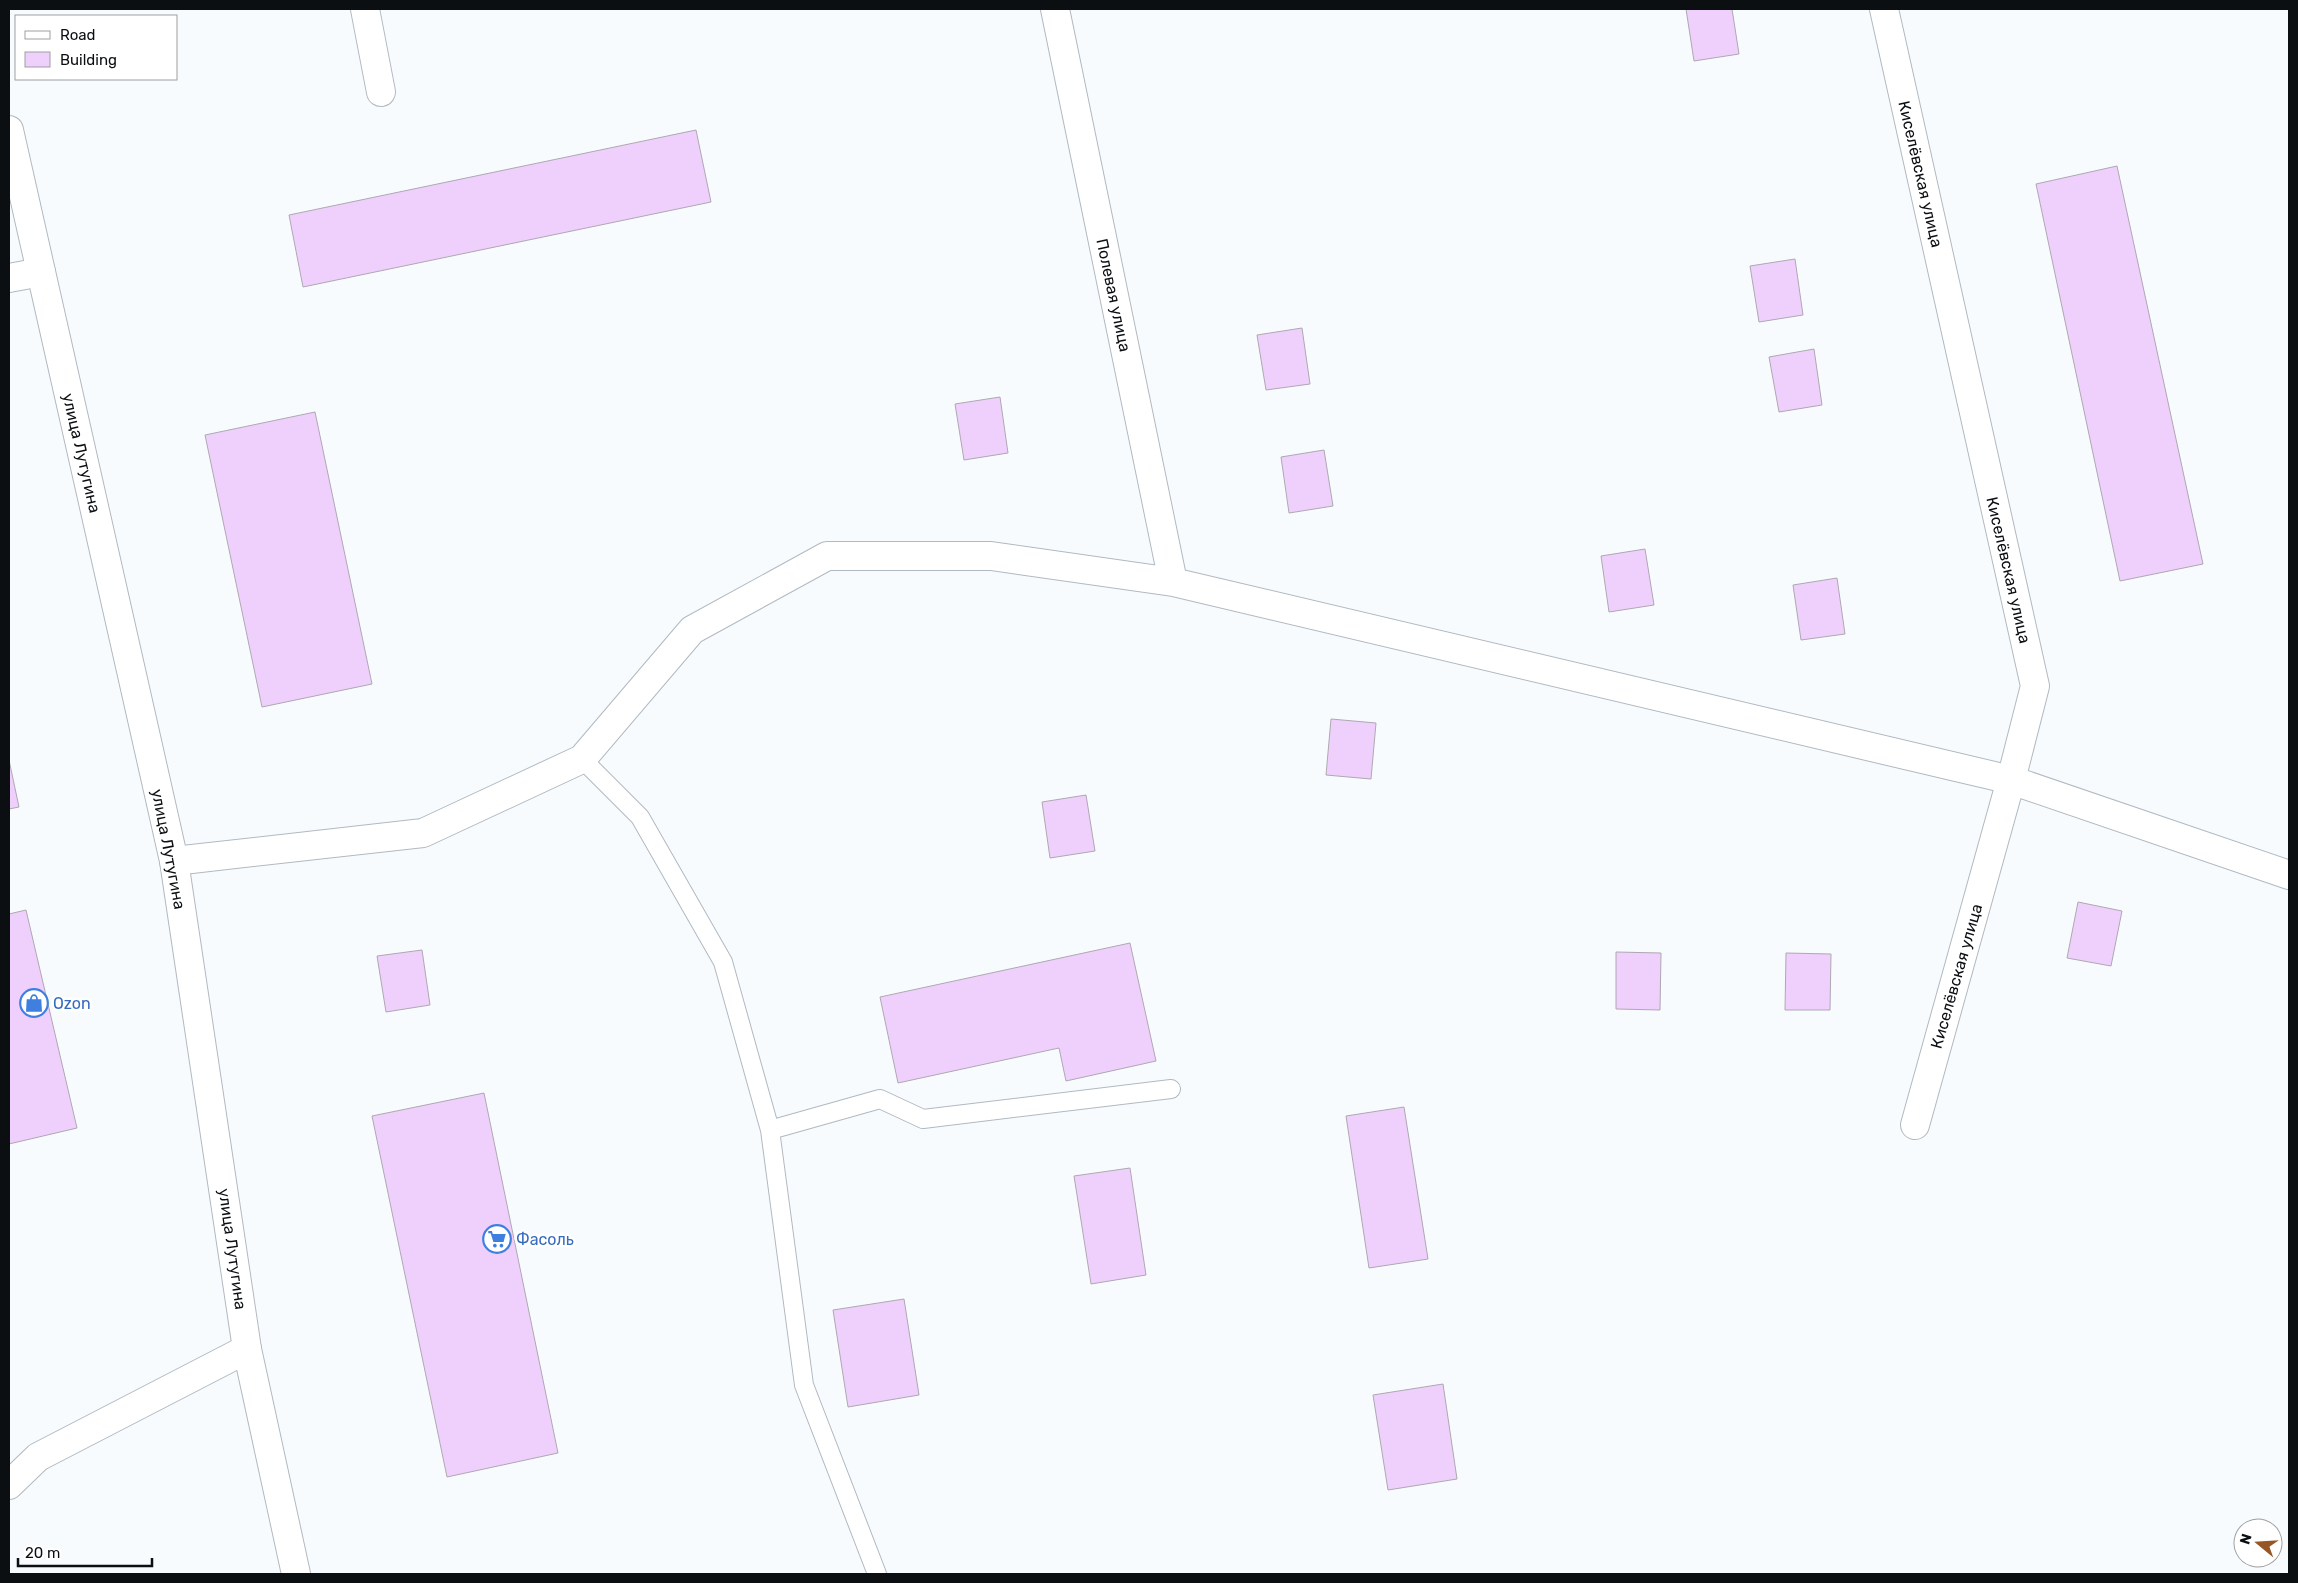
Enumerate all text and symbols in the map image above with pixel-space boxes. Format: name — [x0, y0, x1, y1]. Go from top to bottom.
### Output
legend — [15, 15, 178, 80]
text: Road — [60, 26, 96, 44]
text: Building — [60, 51, 117, 69]
street label: Киселёвская улица — [1894, 99, 1947, 249]
street label: Полевая улица — [1092, 237, 1135, 353]
street label: улица Лутугина — [59, 391, 105, 515]
street label: Киселёвская улица — [1982, 495, 2035, 645]
street label: улица Лутугина — [148, 787, 189, 911]
street label: Киселёвская улица — [1927, 902, 1986, 1051]
shop icon: Ozon — [19, 988, 49, 1018]
place label: Ozon — [53, 994, 91, 1013]
street label: улица Лутугина — [215, 1187, 250, 1311]
supermarket icon: Фасоль — [482, 1224, 512, 1254]
place label: Фасоль — [516, 1230, 574, 1249]
north arrow — [2233, 1518, 2283, 1568]
text: N — [2236, 1532, 2256, 1547]
scale bar — [18, 1536, 151, 1568]
text: 20 m — [25, 1544, 60, 1562]

